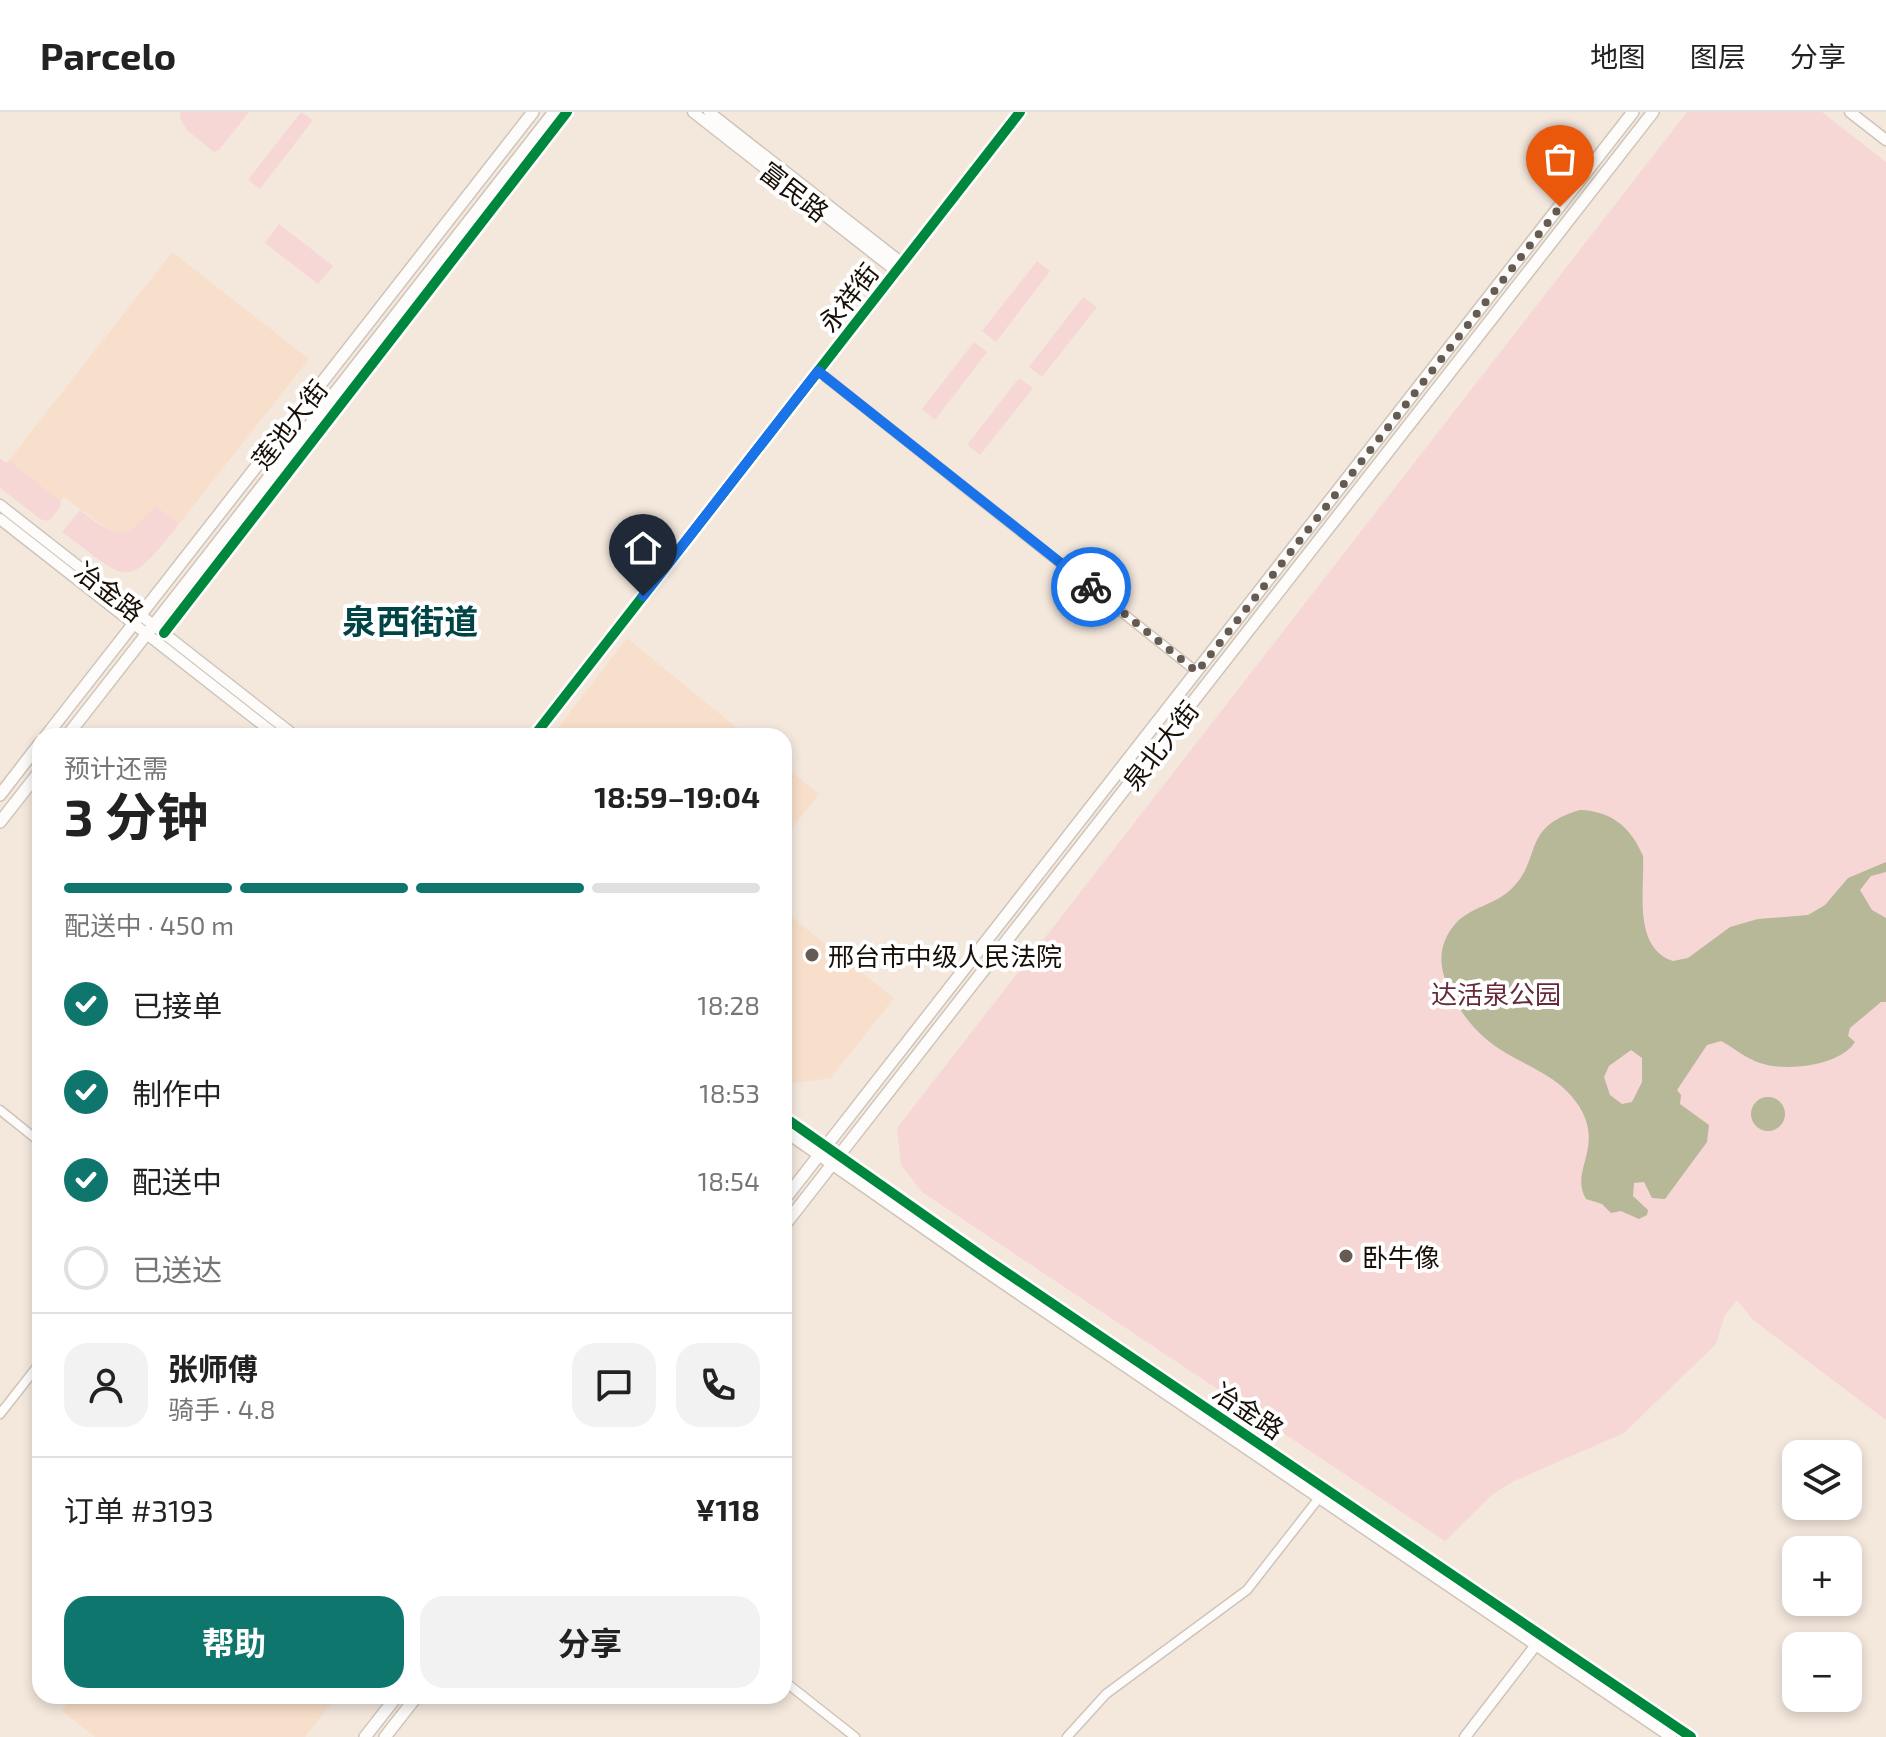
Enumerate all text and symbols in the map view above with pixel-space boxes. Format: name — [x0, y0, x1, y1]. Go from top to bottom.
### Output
text: Parcelo — [40, 32, 176, 78]
text: 地图 — [1590, 39, 1646, 73]
text: 图层 — [1690, 39, 1746, 73]
text: 分享 — [1790, 39, 1846, 73]
pin — [1526, 125, 1594, 207]
icon: bag — [1538, 137, 1582, 181]
street label: 富民路 — [755, 155, 835, 227]
street label: 永祥街 — [812, 257, 884, 337]
street label: 莲池大街 — [245, 373, 333, 475]
pin — [609, 514, 677, 596]
icon: home — [621, 526, 665, 570]
courier — [1051, 547, 1131, 627]
street label: 冶金路 — [70, 555, 150, 627]
icon: bike — [1069, 565, 1113, 609]
district label: 泉西街道 — [342, 600, 478, 641]
street label: 泉北大街 — [1116, 694, 1204, 796]
text: 预计还需 — [64, 752, 168, 783]
text: 18:59–19:04 — [594, 778, 760, 814]
text: 3 分钟 — [64, 784, 209, 846]
text: 配送中 · 450 m — [64, 909, 234, 940]
place label: 邢台市中级人民法院 — [828, 940, 1062, 971]
marker: 邢台市中级人民法院 — [803, 946, 821, 964]
park label: 达活泉公园 — [1431, 978, 1561, 1009]
icon: check — [64, 982, 108, 1026]
text: 已接单 — [132, 987, 222, 1023]
text: 18:28 — [697, 989, 760, 1020]
icon: check — [64, 1070, 108, 1114]
text: 制作中 — [132, 1075, 222, 1111]
text: 18:53 — [699, 1077, 760, 1108]
icon: check — [64, 1158, 108, 1202]
text: 配送中 — [132, 1163, 222, 1199]
text: 18:54 — [698, 1165, 760, 1196]
place label: 卧牛像 — [1362, 1241, 1440, 1272]
marker: 卧牛像 — [1337, 1247, 1355, 1265]
text: 已送达 — [132, 1251, 222, 1287]
button: person — [64, 1343, 148, 1427]
button: chat — [572, 1343, 656, 1427]
button: phone — [676, 1343, 760, 1427]
text: 张师傅 — [168, 1350, 258, 1386]
street label: 冶金路 — [1208, 1375, 1290, 1445]
text: 骑手 · 4.8 — [168, 1393, 275, 1424]
map controls — [1782, 1440, 1862, 1712]
button: layers — [1782, 1440, 1862, 1520]
text: ¥118 — [695, 1491, 760, 1527]
text: 订单 #3193 — [64, 1492, 214, 1528]
button: + — [1782, 1536, 1862, 1616]
button: 帮助 — [64, 1596, 404, 1688]
button: 分享 — [420, 1596, 760, 1688]
button: − — [1782, 1632, 1862, 1712]

